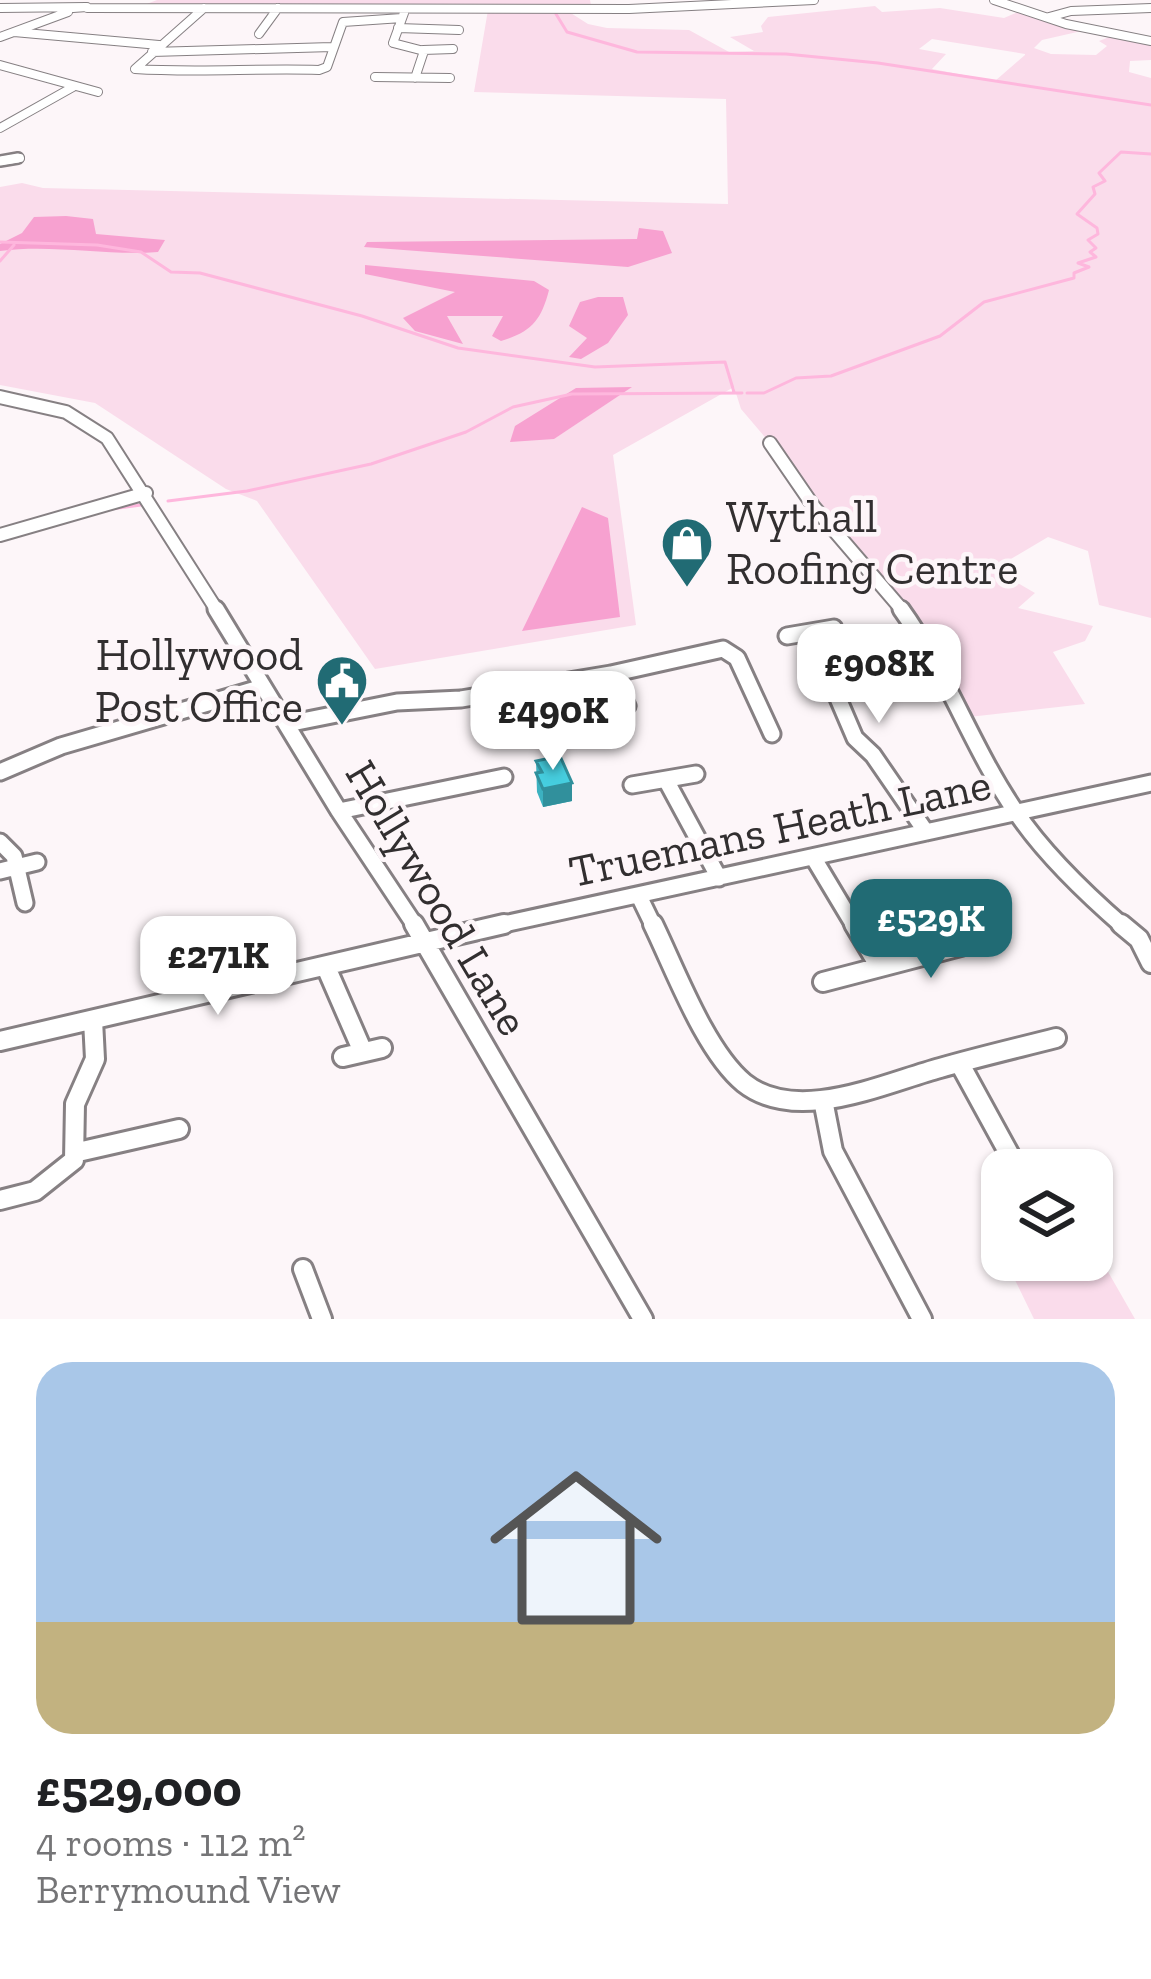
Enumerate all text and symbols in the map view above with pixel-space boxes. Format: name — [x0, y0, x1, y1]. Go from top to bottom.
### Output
place label: Wythall Roofing Centre — [726, 490, 1018, 596]
shop icon: Wythall Roofing Centre — [659, 515, 715, 589]
pin: £908K — [795, 624, 963, 726]
place label: Hollywood Post Office — [95, 628, 303, 734]
text: £908K — [824, 639, 934, 686]
public building icon: Hollywood Post Office — [314, 653, 370, 727]
pin: £490K — [469, 671, 637, 773]
text: £490K — [497, 686, 609, 733]
street label: Hollywood Lane — [334, 751, 540, 1045]
street label: Truemans Heath Lane — [564, 757, 996, 899]
pin: £529K — [847, 879, 1015, 981]
text: £529K — [877, 894, 985, 941]
pin: £271K — [134, 916, 302, 1018]
text: £271K — [167, 931, 269, 978]
map controls — [981, 1149, 1113, 1281]
button: layers — [981, 1149, 1113, 1281]
icon: home — [468, 1440, 684, 1656]
text: £529,000 — [36, 1758, 242, 1819]
text: 4 rooms · 112 m² — [36, 1819, 305, 1866]
text: Berrymound View — [36, 1866, 341, 1913]

